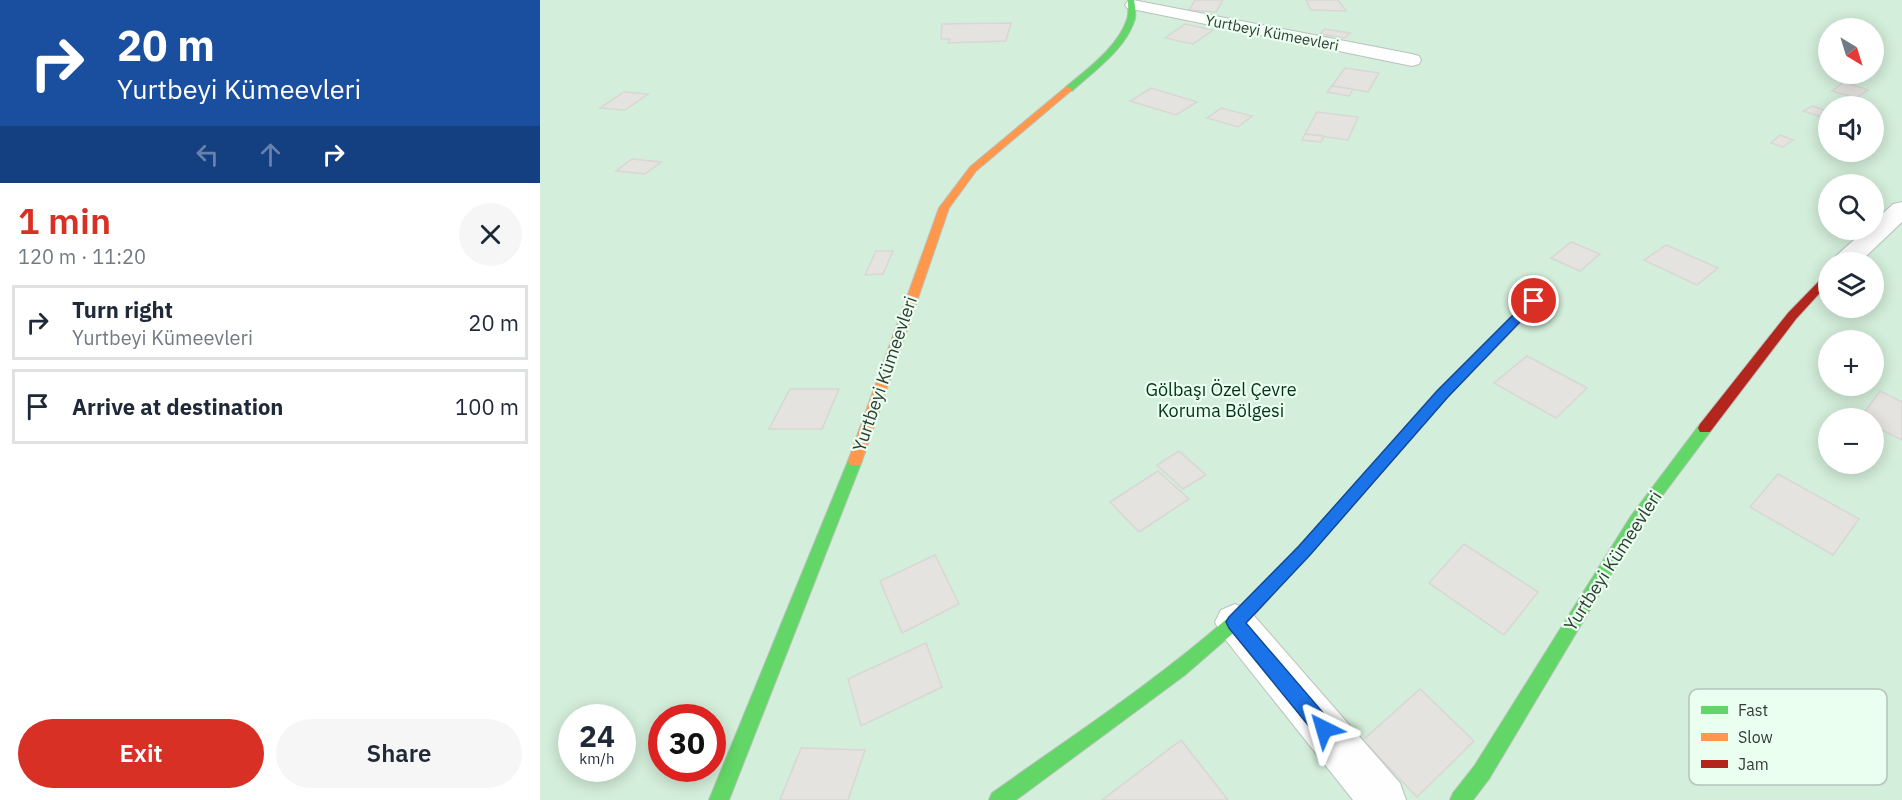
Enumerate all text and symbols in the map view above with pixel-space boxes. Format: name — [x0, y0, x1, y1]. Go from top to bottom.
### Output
street label: Yurtbeyi Kümeevleri — [1204, 10, 1341, 55]
text: 20 m — [117, 18, 215, 73]
north arrow — [1818, 18, 1884, 84]
map controls — [1818, 18, 1884, 474]
icon: right — [18, 24, 96, 102]
text: Yurtbeyi Kümeevleri — [117, 71, 361, 106]
button: sound — [1818, 96, 1884, 162]
icon: left — [191, 138, 224, 171]
icon: ahead — [254, 138, 287, 171]
icon: right — [317, 138, 350, 171]
button: search — [1818, 174, 1884, 240]
text: 1 min — [18, 197, 111, 244]
button: close — [459, 203, 522, 266]
text: 120 m · 11:20 — [18, 243, 146, 270]
button: layers — [1818, 252, 1884, 318]
pin — [1508, 275, 1559, 326]
icon: arrive — [1517, 284, 1550, 317]
street label: Yurtbeyi Kümeevleri — [847, 293, 922, 455]
text: Turn right — [72, 295, 173, 324]
icon: right — [21, 306, 54, 339]
text: 20 m — [468, 308, 519, 337]
text: Yurtbeyi Kümeevleri — [72, 324, 253, 351]
button: + — [1818, 330, 1884, 396]
park label: Gölbaşı Özel Çevre Koruma Bölgesi — [1145, 378, 1297, 422]
icon: arrive — [21, 390, 54, 423]
text: Arrive at destination — [72, 392, 283, 421]
text: 100 m — [455, 392, 519, 421]
button: − — [1818, 408, 1884, 474]
street label: Yurtbeyi Kümeevleri — [1559, 486, 1667, 635]
legend — [1689, 689, 1887, 785]
position arrow — [1292, 697, 1356, 761]
text: Fast — [1738, 700, 1768, 720]
speed limit sign: 30 — [648, 704, 726, 782]
text: 24 — [579, 716, 615, 755]
button: Exit — [18, 719, 264, 788]
button: Share — [276, 719, 522, 788]
text: Slow — [1738, 727, 1773, 747]
text: km/h — [579, 749, 615, 768]
text: Jam — [1738, 754, 1769, 774]

